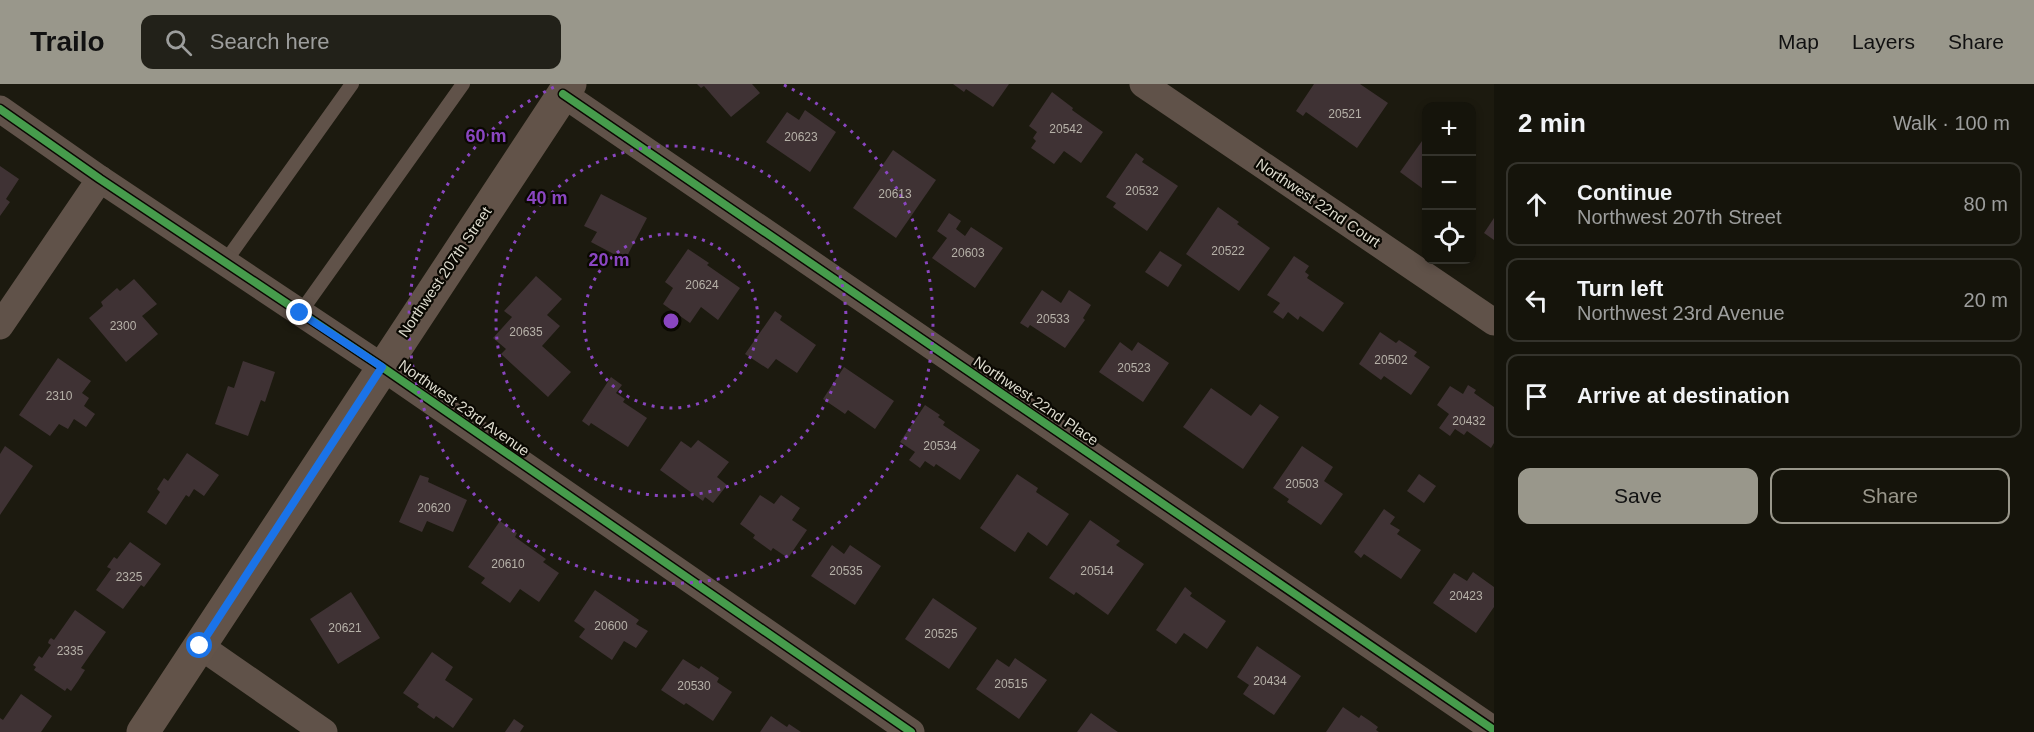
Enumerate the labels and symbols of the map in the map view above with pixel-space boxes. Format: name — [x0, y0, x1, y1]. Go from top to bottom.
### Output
house number: 20521 — [1328, 107, 1362, 121]
house number: 20542 — [1049, 122, 1083, 136]
text: 60 m — [465, 126, 507, 146]
house number: 20623 — [784, 130, 818, 144]
street label: Northwest 22nd Court — [1253, 155, 1384, 251]
house number: 20532 — [1125, 184, 1159, 198]
house number: 20613 — [878, 187, 912, 201]
text: 40 m — [526, 188, 568, 208]
street label: Northwest 207th Street — [395, 203, 495, 340]
house number: 20522 — [1211, 244, 1245, 258]
house number: 20603 — [951, 246, 985, 260]
text: 20 m — [588, 250, 630, 270]
house number: 20624 — [685, 278, 719, 292]
route end — [286, 299, 312, 325]
centre of rings — [661, 311, 681, 331]
house number: 20533 — [1036, 312, 1070, 326]
house number: 2300 — [110, 319, 137, 333]
house number: 20635 — [509, 325, 543, 339]
street label: Northwest 22nd Place — [971, 353, 1102, 449]
house number: 20502 — [1374, 353, 1408, 367]
street label: Northwest 23rd Avenue — [396, 356, 533, 459]
house number: 20523 — [1117, 361, 1151, 375]
house number: 2310 — [46, 389, 73, 403]
house number: 20432 — [1452, 414, 1486, 428]
house number: 20534 — [923, 439, 957, 453]
house number: 20503 — [1285, 477, 1319, 491]
house number: 20620 — [417, 501, 451, 515]
house number: 20610 — [491, 557, 525, 571]
house number: 20535 — [829, 564, 863, 578]
house number: 20514 — [1080, 564, 1114, 578]
house number: 2325 — [116, 570, 143, 584]
house number: 20423 — [1449, 589, 1483, 603]
house number: 20600 — [594, 619, 628, 633]
house number: 20621 — [328, 621, 362, 635]
house number: 20525 — [924, 627, 958, 641]
route start — [186, 632, 212, 658]
house number: 2335 — [57, 644, 84, 658]
house number: 20434 — [1253, 674, 1287, 688]
house number: 20515 — [994, 677, 1028, 691]
house number: 20530 — [677, 679, 711, 693]

